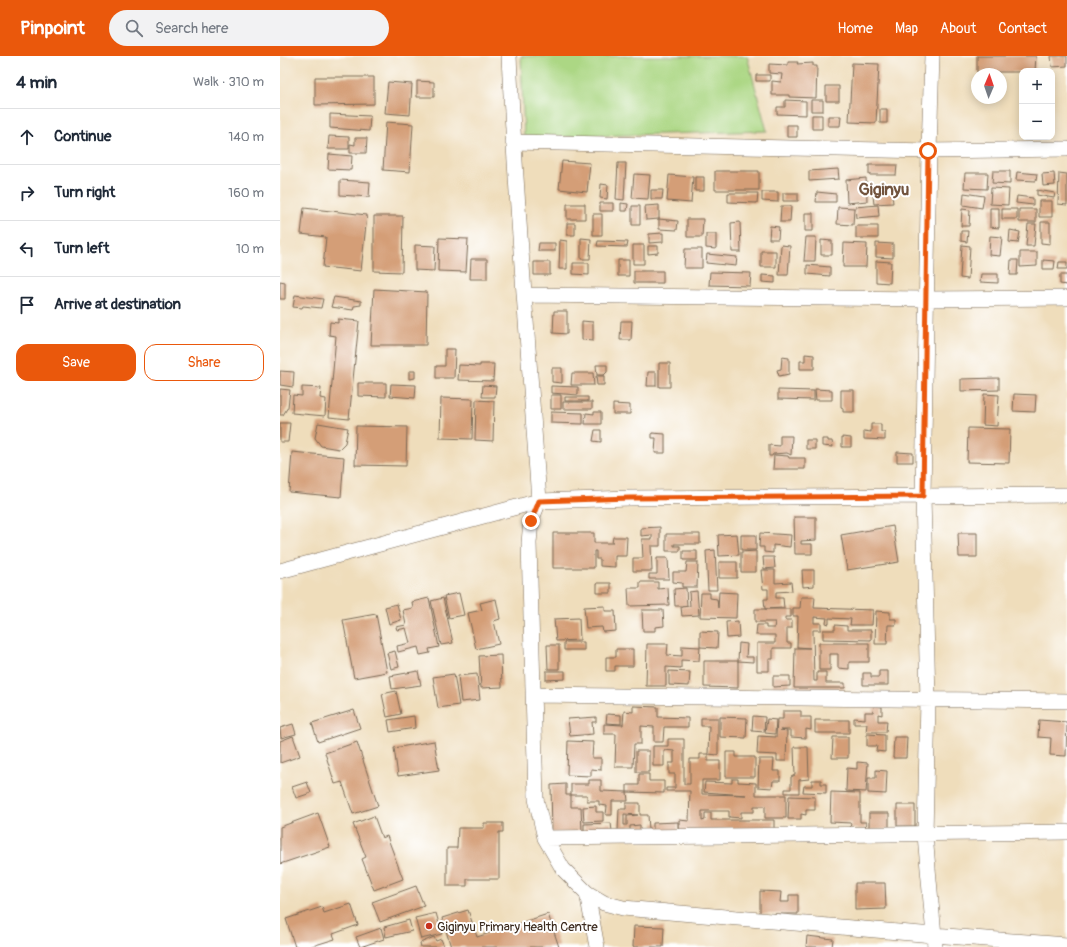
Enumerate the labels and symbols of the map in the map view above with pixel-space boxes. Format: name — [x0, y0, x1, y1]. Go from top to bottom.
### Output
north arrow — [971, 68, 1007, 104]
route start — [919, 142, 937, 160]
district label: Giginyu — [859, 179, 909, 200]
route end — [522, 512, 540, 530]
place label: Giginyu Primary Health Centre — [437, 919, 598, 935]
marker: Giginyu Primary Health Centre — [424, 921, 434, 931]

